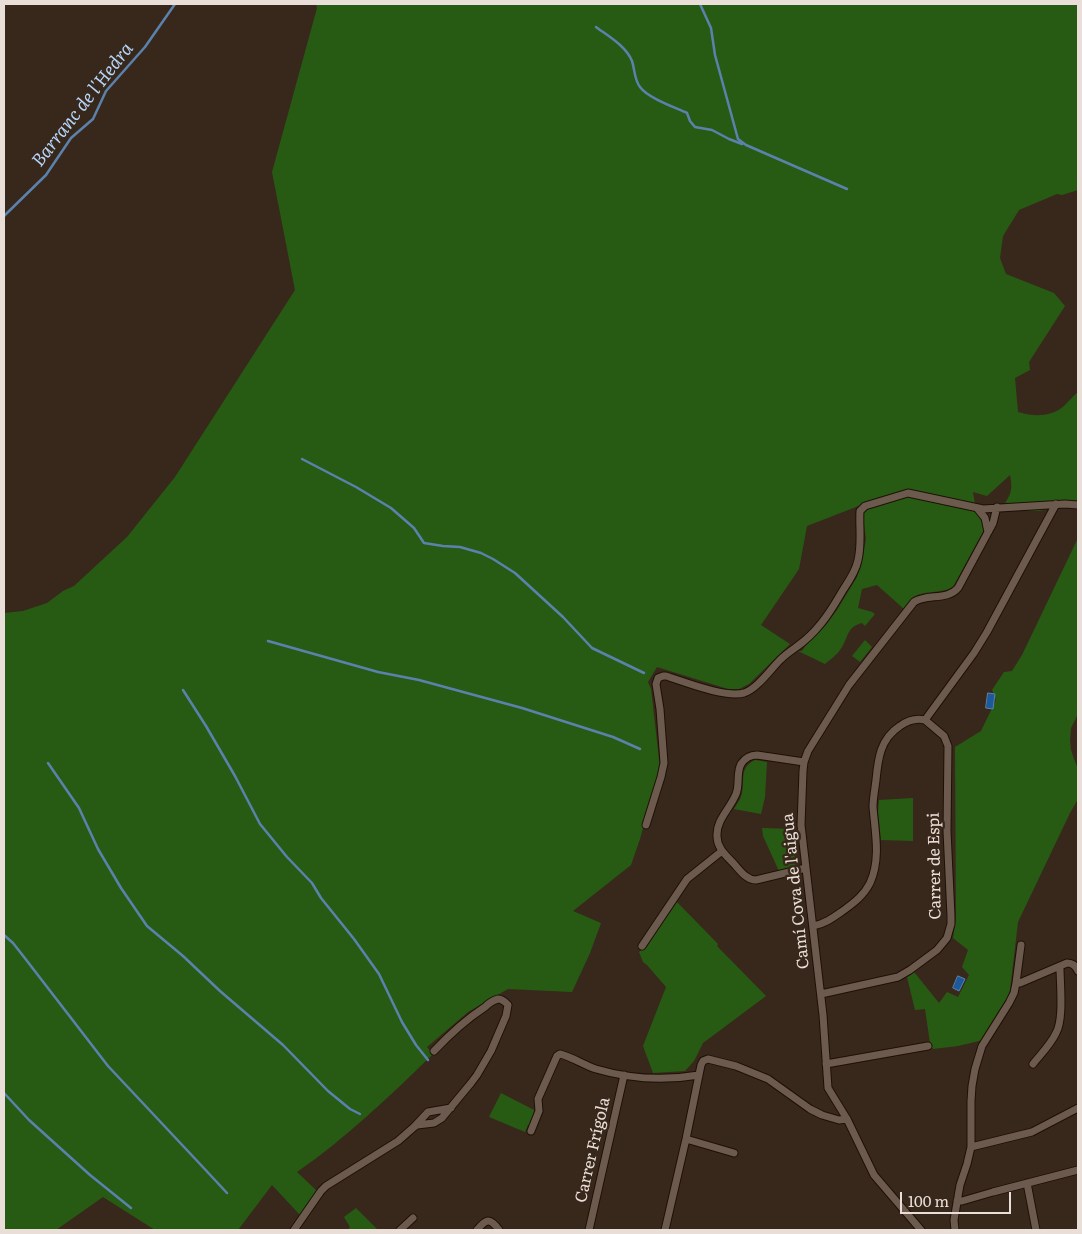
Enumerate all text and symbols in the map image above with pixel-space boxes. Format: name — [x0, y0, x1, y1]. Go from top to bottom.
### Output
water label: Barranc de l'Hedra — [28, 39, 138, 171]
street label: Camí Cova de l'aigua — [778, 812, 814, 970]
street label: Carrer de Espi — [924, 812, 946, 920]
street label: Carrer Frígola — [572, 1095, 614, 1205]
scale bar — [902, 1182, 1013, 1214]
text: 100 m — [908, 1189, 949, 1212]

